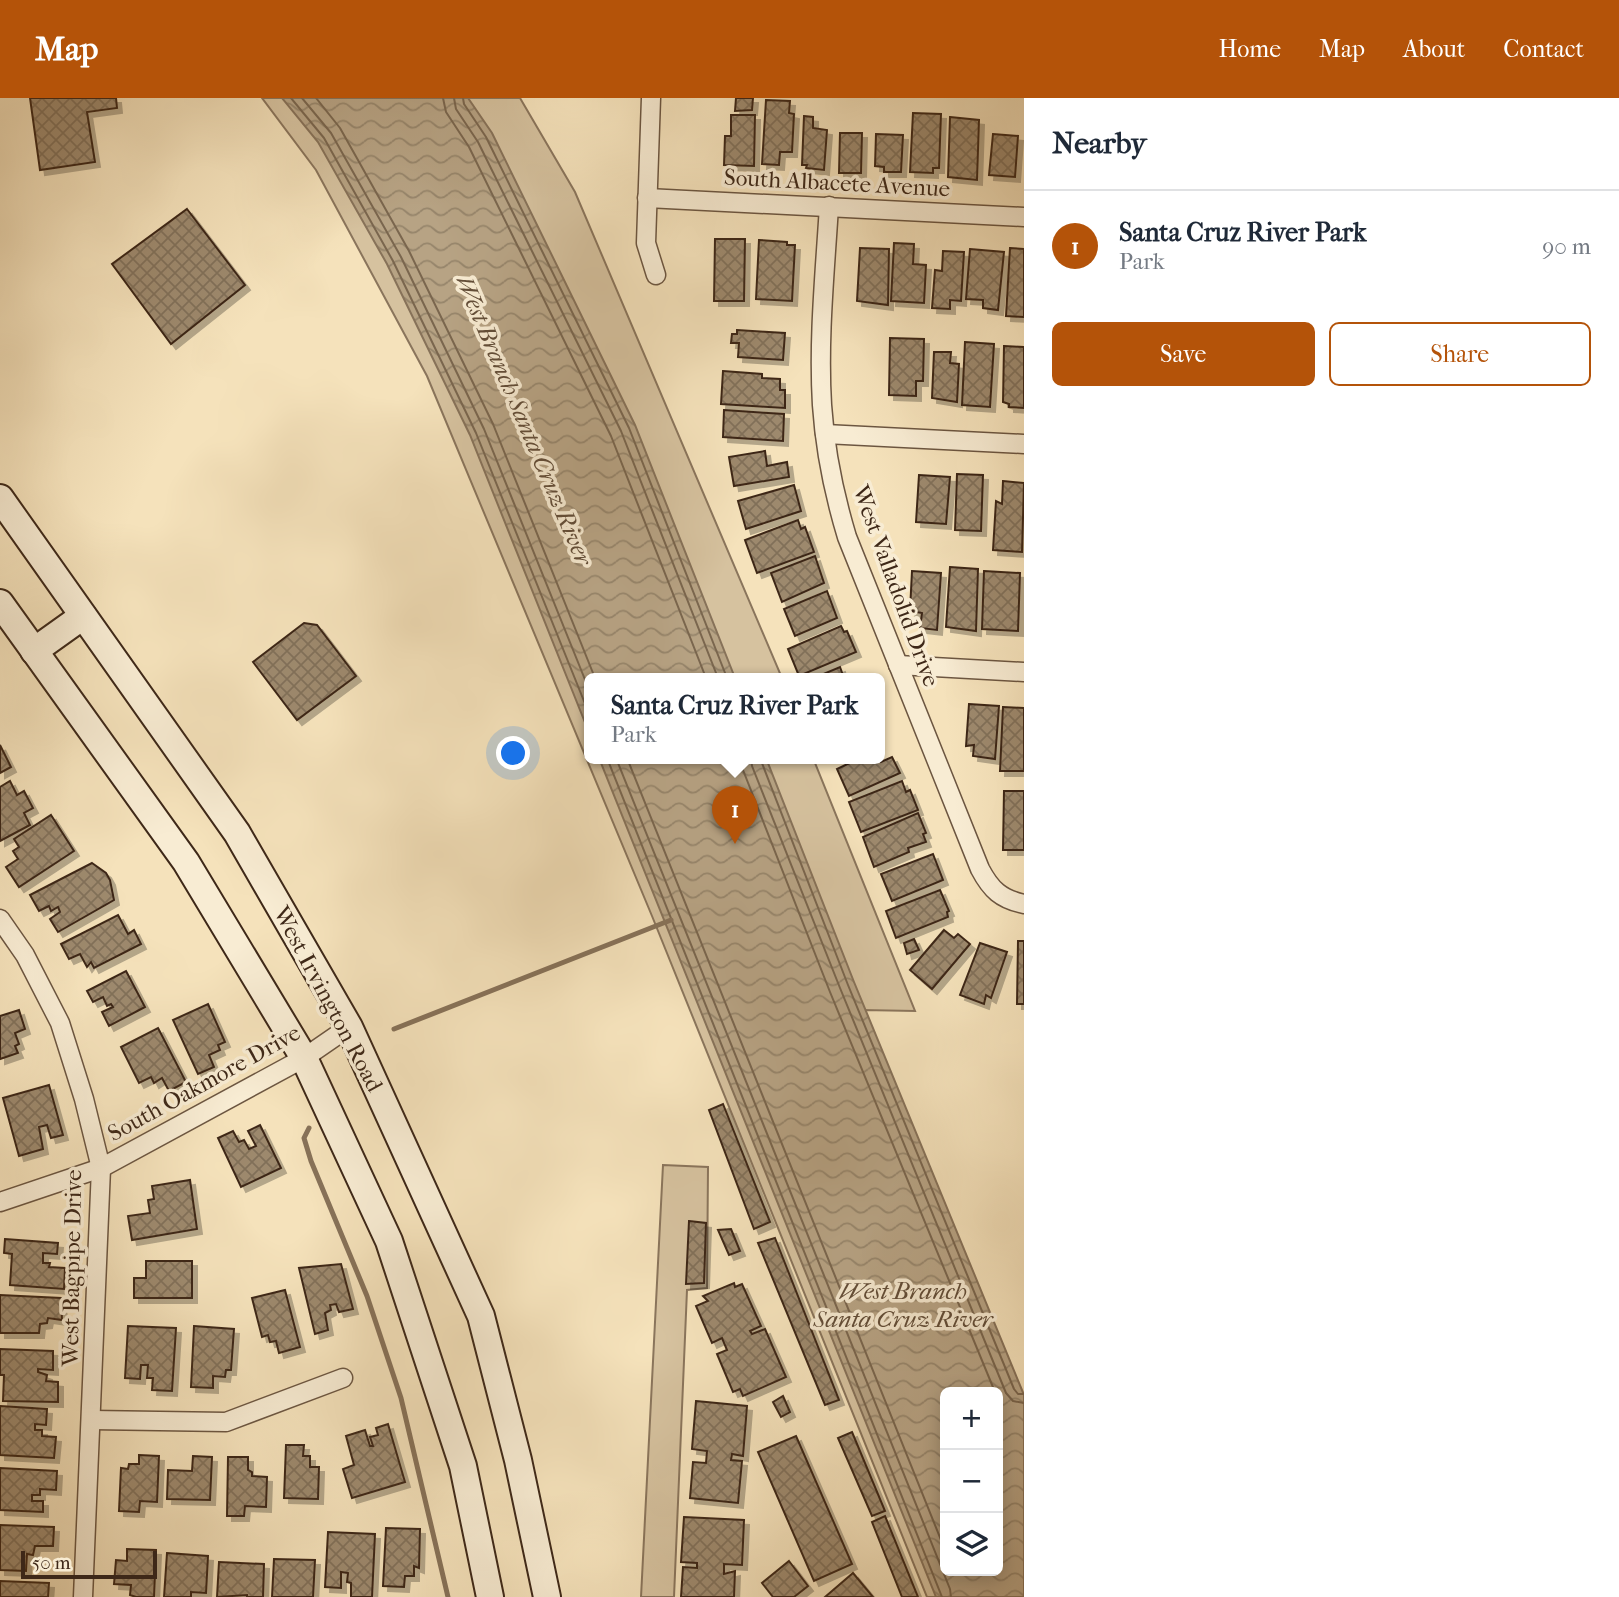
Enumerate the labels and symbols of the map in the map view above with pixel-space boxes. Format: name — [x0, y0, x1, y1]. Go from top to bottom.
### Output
street label: South Albacete Avenue — [723, 164, 951, 202]
water label: West Branch Santa Cruz River — [450, 271, 599, 571]
street label: West Valladolid Drive — [847, 481, 945, 690]
your location — [496, 736, 530, 770]
pin: 1 — [712, 786, 758, 844]
street label: West Irvington Road — [267, 901, 389, 1097]
street label: South Oakmore Drive — [103, 1019, 305, 1147]
street label: West Bagpipe Drive — [57, 1169, 87, 1368]
water label: West Branch Santa Cruz River — [812, 1277, 995, 1333]
scale bar — [21, 1548, 158, 1580]

